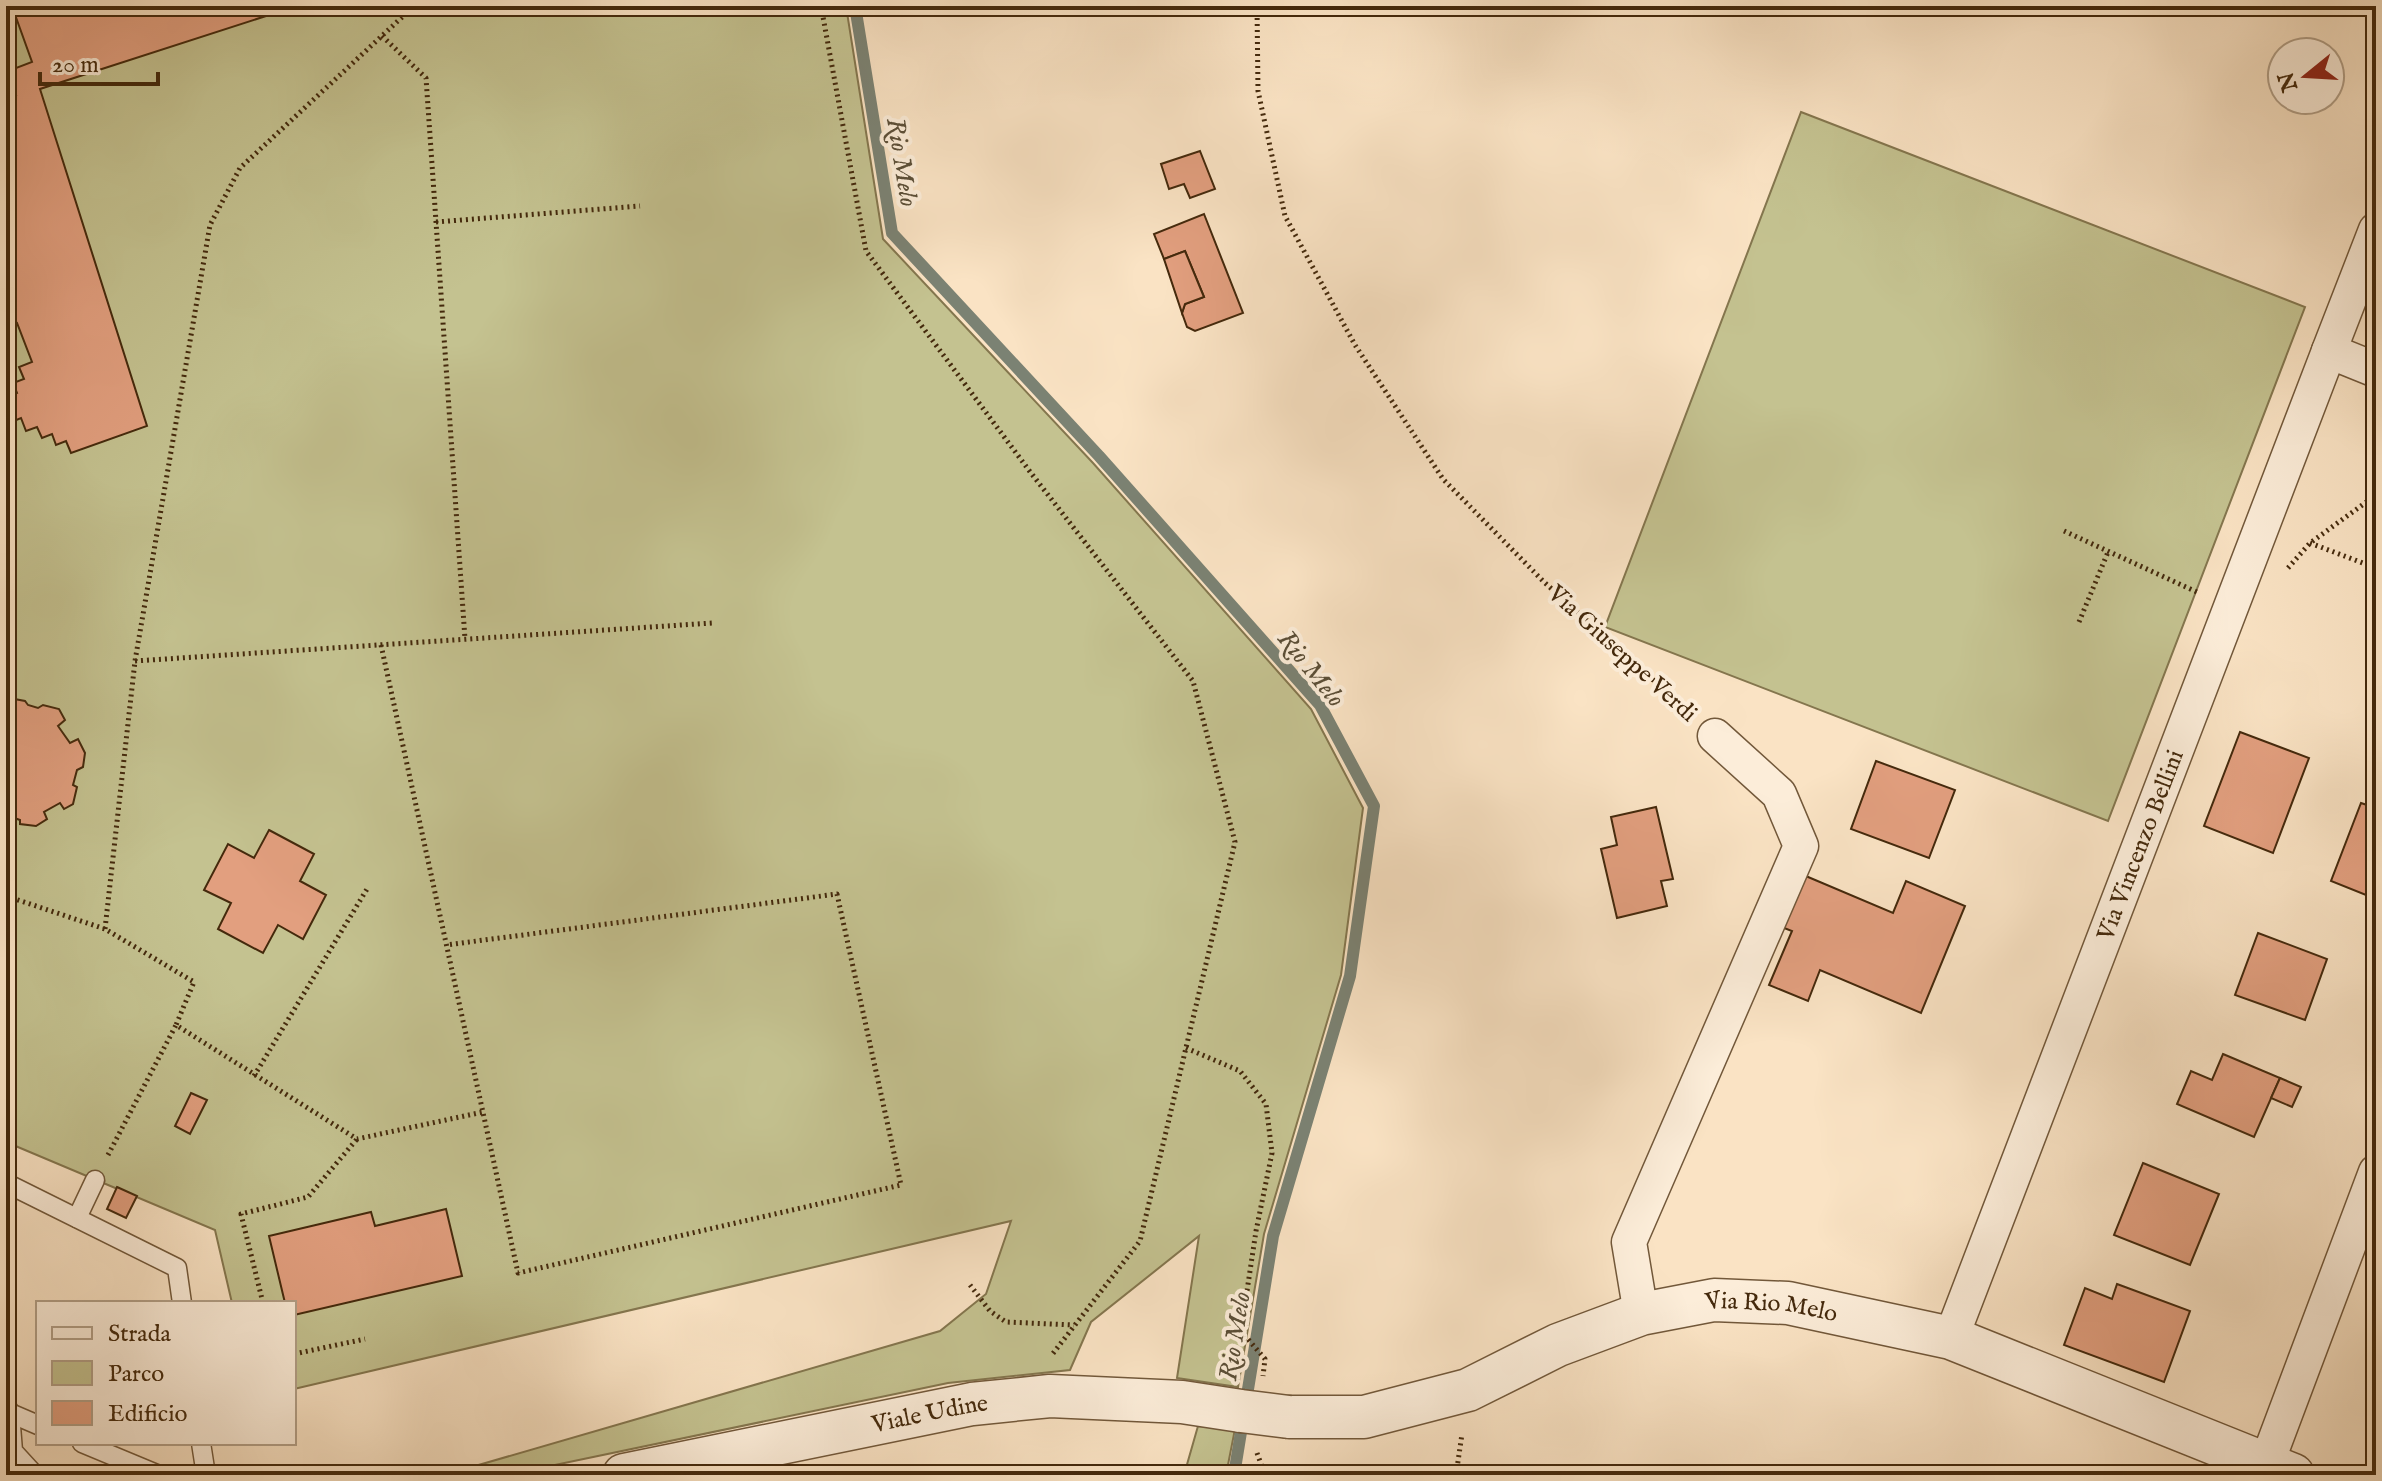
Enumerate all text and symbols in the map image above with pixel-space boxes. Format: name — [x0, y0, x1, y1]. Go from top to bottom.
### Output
scale bar — [40, 36, 158, 86]
north arrow — [2266, 36, 2346, 116]
text: 20 m — [52, 50, 99, 81]
text: N — [2273, 68, 2305, 96]
water label: Rio Melo — [878, 115, 925, 209]
street label: Via Giuseppe Verdi — [1540, 578, 1703, 729]
water label: Rio Melo — [1270, 624, 1352, 714]
street label: Via Vincenzo Bellini — [2090, 746, 2192, 946]
street label: Via Rio Melo — [1702, 1285, 1840, 1330]
water label: Rio Melo — [1212, 1289, 1259, 1383]
legend — [36, 1301, 296, 1445]
text: Strada — [108, 1319, 172, 1350]
text: Parco — [108, 1359, 164, 1390]
street label: Viale Udine — [868, 1388, 989, 1441]
text: Edificio — [108, 1399, 187, 1430]

